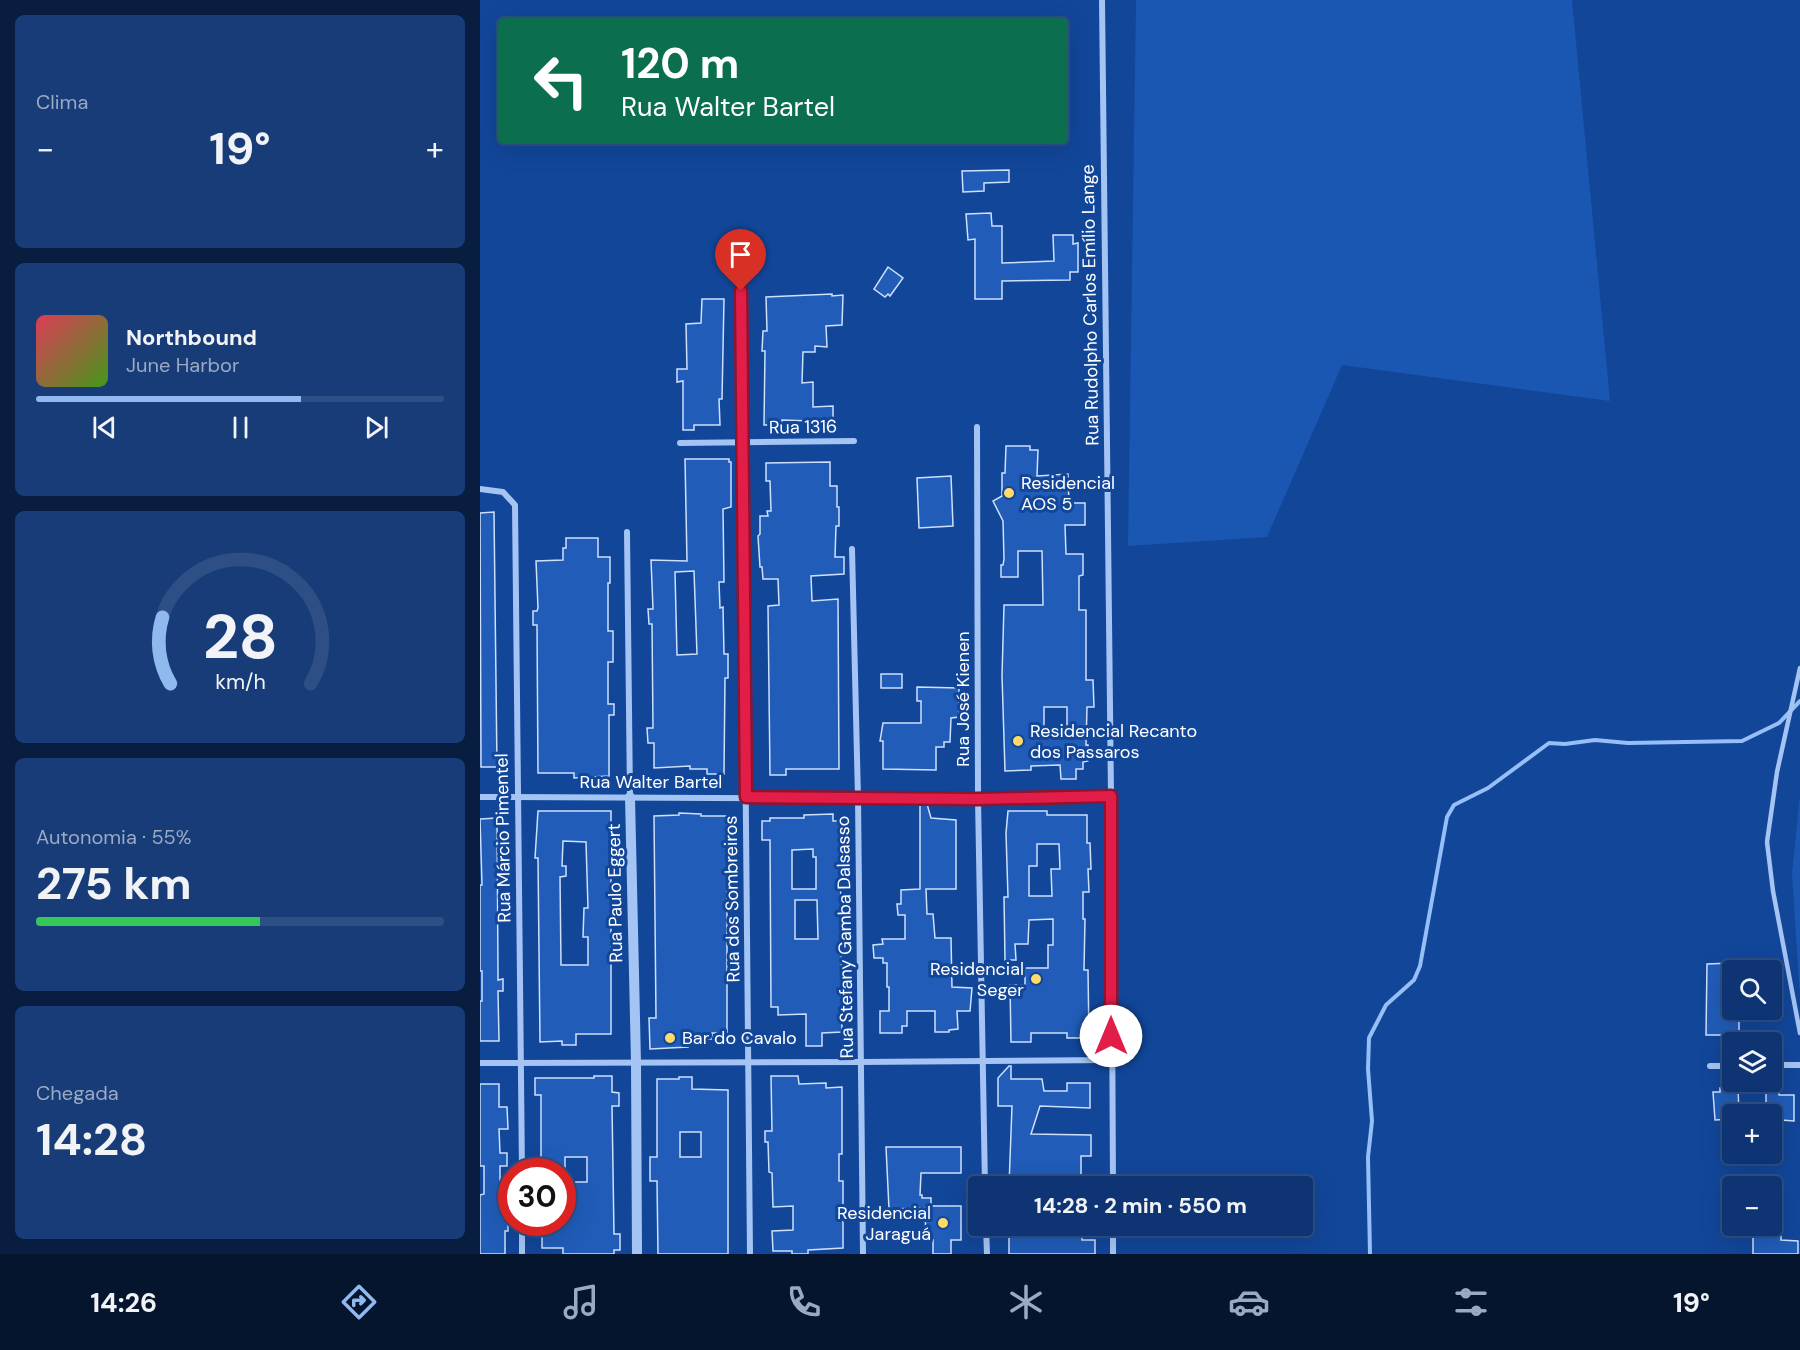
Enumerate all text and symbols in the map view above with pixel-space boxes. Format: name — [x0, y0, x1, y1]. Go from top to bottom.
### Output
text: 120 m — [621, 36, 739, 91]
icon: left — [522, 42, 600, 120]
text: Clima — [36, 89, 88, 115]
text: Rua Walter Bartel — [621, 89, 835, 124]
text: 19° — [209, 119, 271, 178]
text: − — [36, 127, 54, 170]
text: + — [426, 127, 444, 170]
street label: Rua Rudolpho Carlos Emílio Lange — [1076, 164, 1104, 446]
pin — [715, 229, 766, 291]
icon: arrive — [724, 238, 757, 271]
text: Northbound — [126, 323, 257, 352]
text: June Harbor — [126, 352, 239, 378]
icon: previous — [88, 411, 121, 444]
icon: pause — [224, 411, 257, 444]
icon: next — [360, 411, 393, 444]
street label: Rua 1316 — [769, 414, 837, 440]
place label: Residencial AOS 5 — [1021, 471, 1115, 516]
marker: Residencial AOS 5 — [1002, 486, 1016, 500]
text: 28 — [202, 596, 278, 677]
street label: Rua José Kienen — [951, 631, 975, 767]
text: km/h — [215, 668, 265, 696]
place label: Residencial Recanto dos Passaros — [1030, 719, 1197, 764]
marker: Residencial Recanto dos Passaros — [1011, 734, 1025, 748]
street label: Rua Márcio Pimentel — [490, 753, 516, 923]
street label: Rua Walter Bartel — [580, 770, 722, 794]
street label: Rua dos Sombreiros — [719, 815, 745, 983]
street label: Rua Stefany Gamba Dalsasso — [831, 816, 859, 1058]
street label: Rua Paulo Eggert — [602, 823, 628, 963]
text: Autonomia · 55% — [36, 824, 192, 850]
text: 275 km — [36, 854, 192, 913]
place label: Residencial Seger — [930, 957, 1024, 1002]
map controls — [1722, 960, 1782, 1236]
button: search — [1722, 960, 1782, 1020]
marker: Residencial Seger — [1029, 972, 1043, 986]
position arrow — [1079, 1004, 1143, 1068]
place label: Bar do Cavalo — [682, 1026, 797, 1050]
marker: Bar do Cavalo — [663, 1031, 677, 1045]
button: layers — [1722, 1032, 1782, 1092]
text: Chegada — [36, 1080, 119, 1106]
button: + — [1722, 1104, 1782, 1164]
text: 14:28 — [36, 1110, 147, 1169]
speed limit sign: 30 — [498, 1158, 576, 1236]
button: − — [1722, 1176, 1782, 1236]
text: 14:28 · 2 min · 550 m — [1034, 1191, 1247, 1220]
place label: Residencial Jaraguá — [837, 1201, 931, 1246]
marker: Residencial Jaraguá — [936, 1216, 950, 1230]
icon: directions — [338, 1281, 380, 1323]
icon: music — [560, 1281, 602, 1323]
icon: phone — [783, 1281, 825, 1323]
icon: climate — [1005, 1281, 1047, 1323]
icon: car — [1228, 1281, 1270, 1323]
icon: filters — [1450, 1281, 1492, 1323]
text: 14:26 — [90, 1285, 157, 1320]
text: 19° — [1673, 1285, 1710, 1320]

